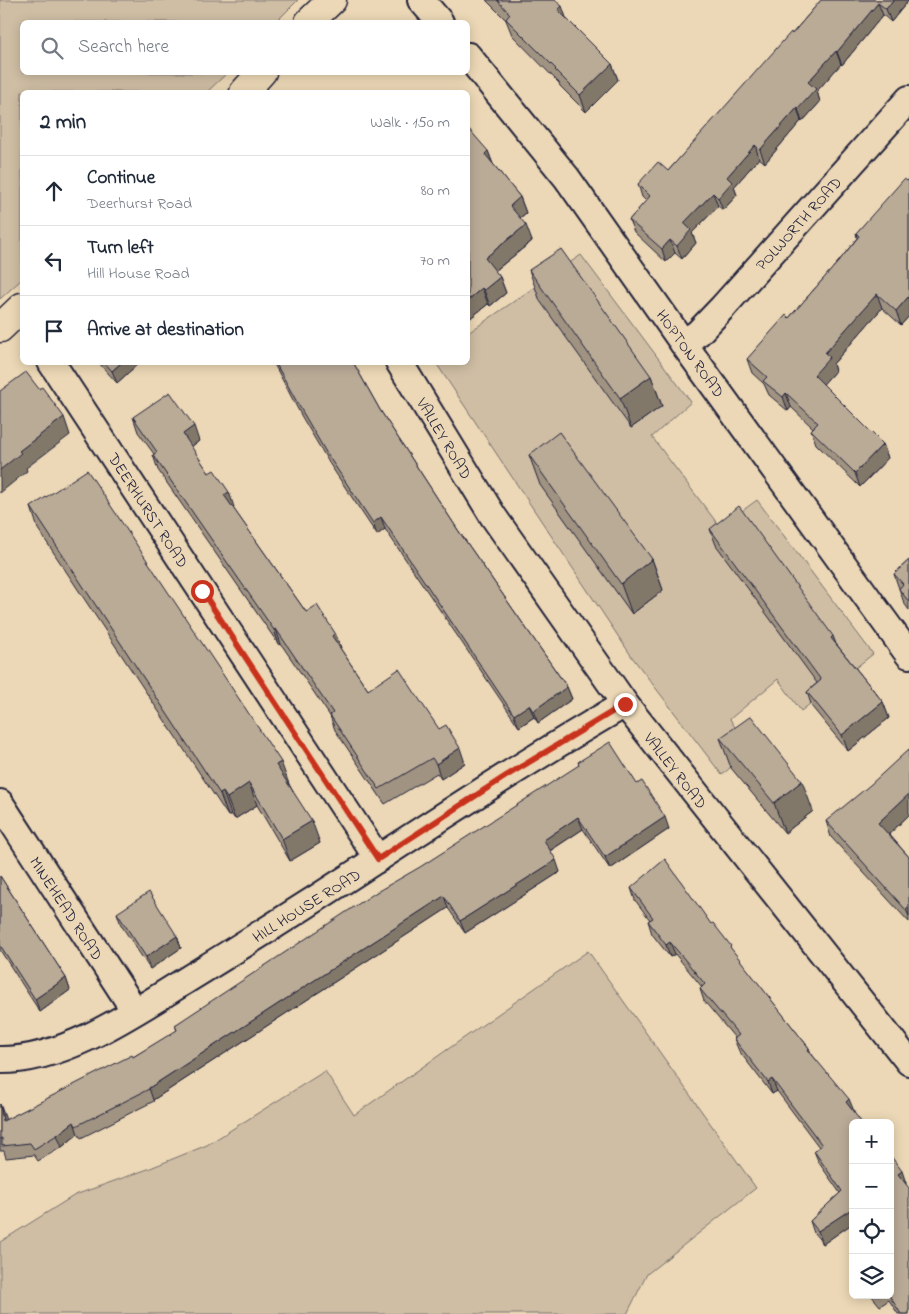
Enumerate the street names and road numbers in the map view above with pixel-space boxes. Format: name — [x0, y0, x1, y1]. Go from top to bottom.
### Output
street label: POLWORTH ROAD — [751, 172, 848, 277]
street label: HOPTON ROAD — [649, 305, 730, 403]
street label: VALLEY ROAD — [409, 393, 477, 484]
street label: DEERHURST ROAD — [101, 448, 194, 573]
street label: VALLEY ROAD — [636, 727, 712, 815]
street label: MINEHEAD ROAD — [23, 852, 108, 966]
street label: HILL HOUSE ROAD — [248, 864, 366, 950]

